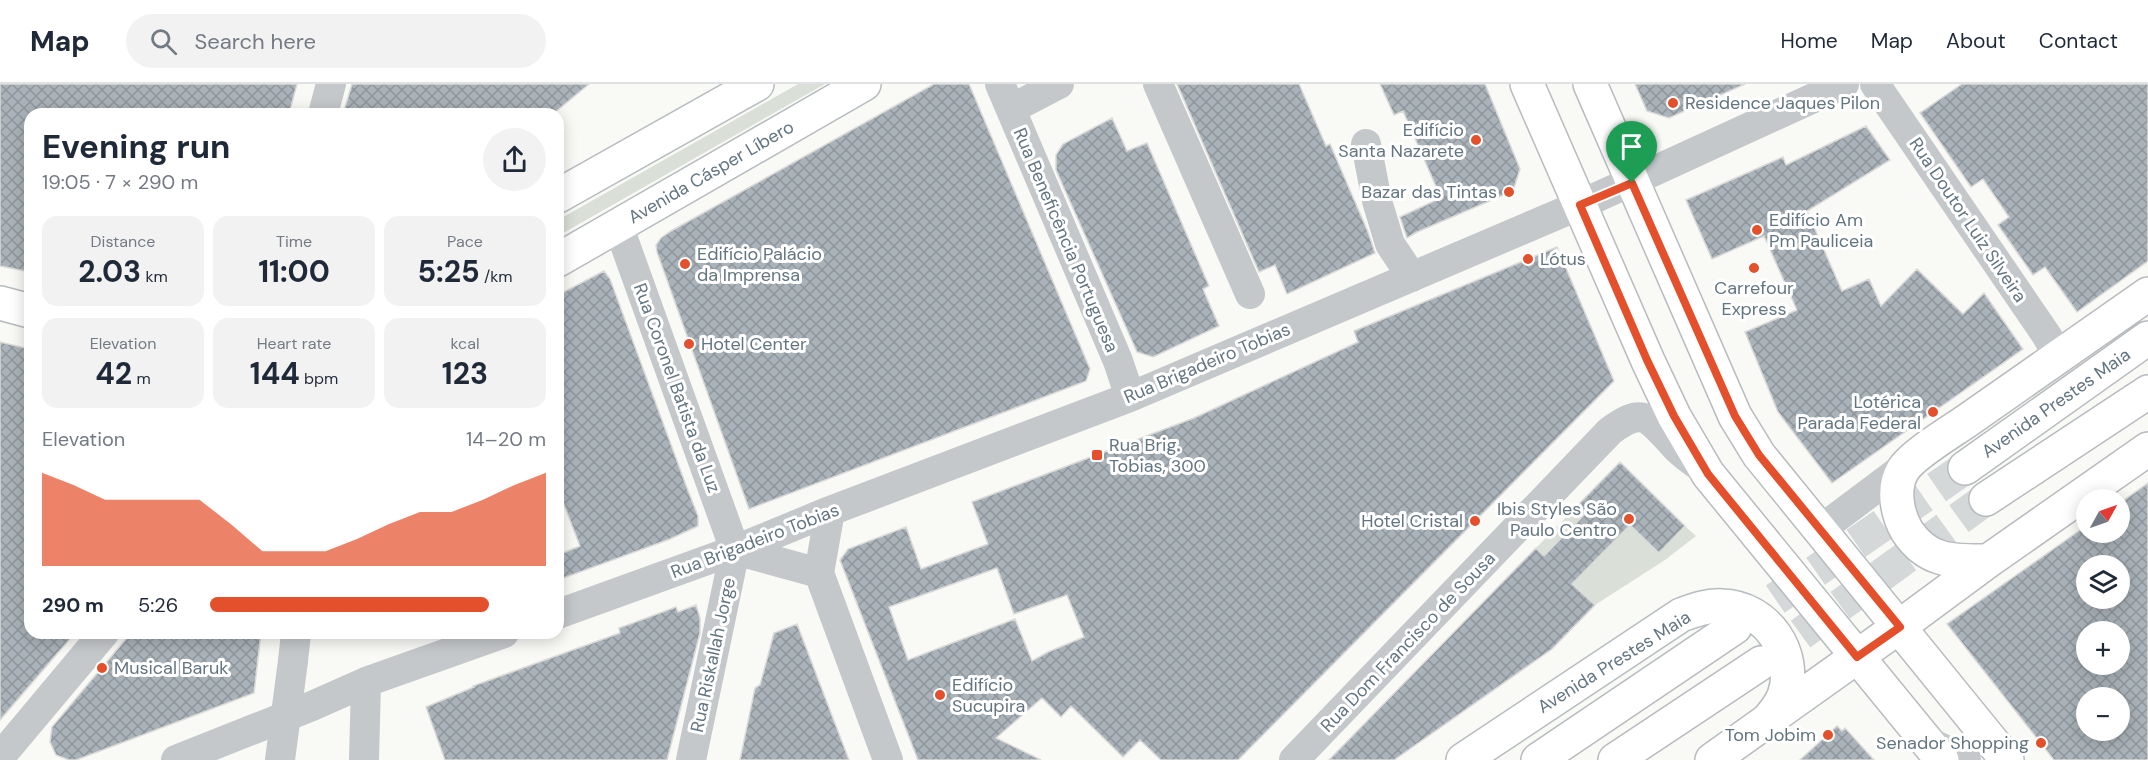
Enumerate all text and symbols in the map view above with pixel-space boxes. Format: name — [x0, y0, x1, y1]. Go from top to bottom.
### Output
search box — [126, 14, 546, 68]
text: Map — [30, 23, 90, 60]
icon: search — [147, 25, 180, 58]
text: Search here — [195, 27, 316, 56]
text: Home — [1780, 27, 1838, 55]
text: Map — [1871, 27, 1913, 55]
text: About — [1946, 27, 2006, 55]
text: Contact — [2039, 27, 2118, 55]
place label: Residence Jaques Pilon — [1685, 91, 1880, 115]
marker: Residence Jaques Pilon — [1666, 96, 1680, 110]
street label: Avenida Cásper Líbero — [624, 115, 798, 229]
place label: Edifício Santa Nazarete — [1338, 118, 1464, 163]
pin — [1606, 121, 1657, 183]
street label: Rua Beneficência Portuguesa — [1008, 124, 1124, 356]
text: Evening run — [42, 125, 230, 168]
button: share — [483, 128, 546, 191]
icon: arrive — [1615, 130, 1648, 163]
marker: Edifício Santa Nazarete — [1469, 133, 1483, 147]
street label: Rua Doutor Luiz Silveira — [1904, 133, 2032, 307]
text: 19:05 · 7 × 290 m — [42, 169, 198, 195]
place label: Bazar das Tintas — [1361, 180, 1497, 204]
marker: Bazar das Tintas — [1502, 185, 1516, 199]
place label: Edifício Am Pm Pauliceia — [1769, 208, 1873, 253]
marker: Edifício Am Pm Pauliceia — [1750, 223, 1764, 237]
text: Distance — [91, 231, 155, 252]
text: Time — [276, 231, 312, 252]
text: Pace — [447, 231, 483, 252]
place label: Edifício Palácio da Imprensa — [697, 242, 822, 287]
place label: Lótus — [1540, 247, 1586, 271]
text: 2.03 — [78, 252, 141, 291]
text: 11:00 — [258, 252, 330, 291]
text: 5:25 — [417, 252, 480, 291]
marker: Lótus — [1521, 252, 1535, 266]
marker: Edifício Palácio da Imprensa — [678, 257, 692, 271]
marker: Carrefour Express — [1747, 261, 1761, 275]
text: km — [141, 266, 168, 287]
text: /km — [480, 266, 513, 287]
place label: Carrefour Express — [1714, 276, 1794, 321]
street label: Rua Coronel Batista da Luz — [628, 280, 726, 496]
street label: Rua Brigadeiro Tobias — [1120, 317, 1294, 409]
place label: Hotel Center — [701, 332, 807, 356]
text: Elevation — [90, 333, 156, 354]
text: Heart rate — [257, 333, 331, 354]
text: kcal — [451, 333, 479, 354]
marker: Hotel Center — [682, 337, 696, 351]
street label: Avenida Prestes Maia — [1977, 343, 2135, 463]
text: 42 — [95, 354, 132, 393]
text: 144 — [250, 354, 300, 393]
text: 123 — [442, 354, 488, 393]
text: m — [132, 368, 151, 389]
text: bpm — [300, 368, 338, 389]
place label: Lotérica Parada Federal — [1797, 390, 1921, 435]
marker: Lotérica Parada Federal — [1926, 405, 1940, 419]
text: Elevation — [42, 426, 125, 452]
text: 14–20 m — [466, 426, 546, 452]
place label: Rua Brig. Tobias, 300 — [1109, 433, 1206, 478]
marker: Rua Brig. Tobias, 300 — [1090, 448, 1104, 462]
north arrow — [2076, 489, 2130, 543]
map controls — [2076, 489, 2130, 741]
place label: Ibis Styles São Paulo Centro — [1497, 497, 1617, 542]
street label: Rua Brigadeiro Tobias — [667, 498, 843, 584]
place label: Hotel Cristal — [1361, 509, 1463, 533]
marker: Ibis Styles São Paulo Centro — [1622, 512, 1636, 526]
marker: Hotel Cristal — [1468, 514, 1482, 528]
street label: Rua Dom Francisco de Sousa — [1315, 547, 1501, 737]
button: layers — [2076, 555, 2130, 609]
street label: Rua Riskallah Jorge — [685, 576, 741, 734]
text: 290 m — [42, 592, 104, 618]
text: 5:26 — [138, 592, 178, 618]
street label: Avenida Prestes Maia — [1533, 605, 1695, 719]
button: + — [2076, 621, 2130, 675]
place label: Musical Baruk — [114, 656, 228, 680]
marker: Musical Baruk — [95, 661, 109, 675]
place label: Edifício Sucupira — [952, 673, 1025, 718]
button: − — [2076, 687, 2130, 741]
marker: Edifício Sucupira — [933, 688, 947, 702]
place label: Tom Jobim — [1725, 723, 1816, 747]
marker: Tom Jobim — [1821, 728, 1835, 742]
place label: Senador Shopping — [1876, 731, 2029, 755]
marker: Senador Shopping — [2034, 736, 2048, 750]

